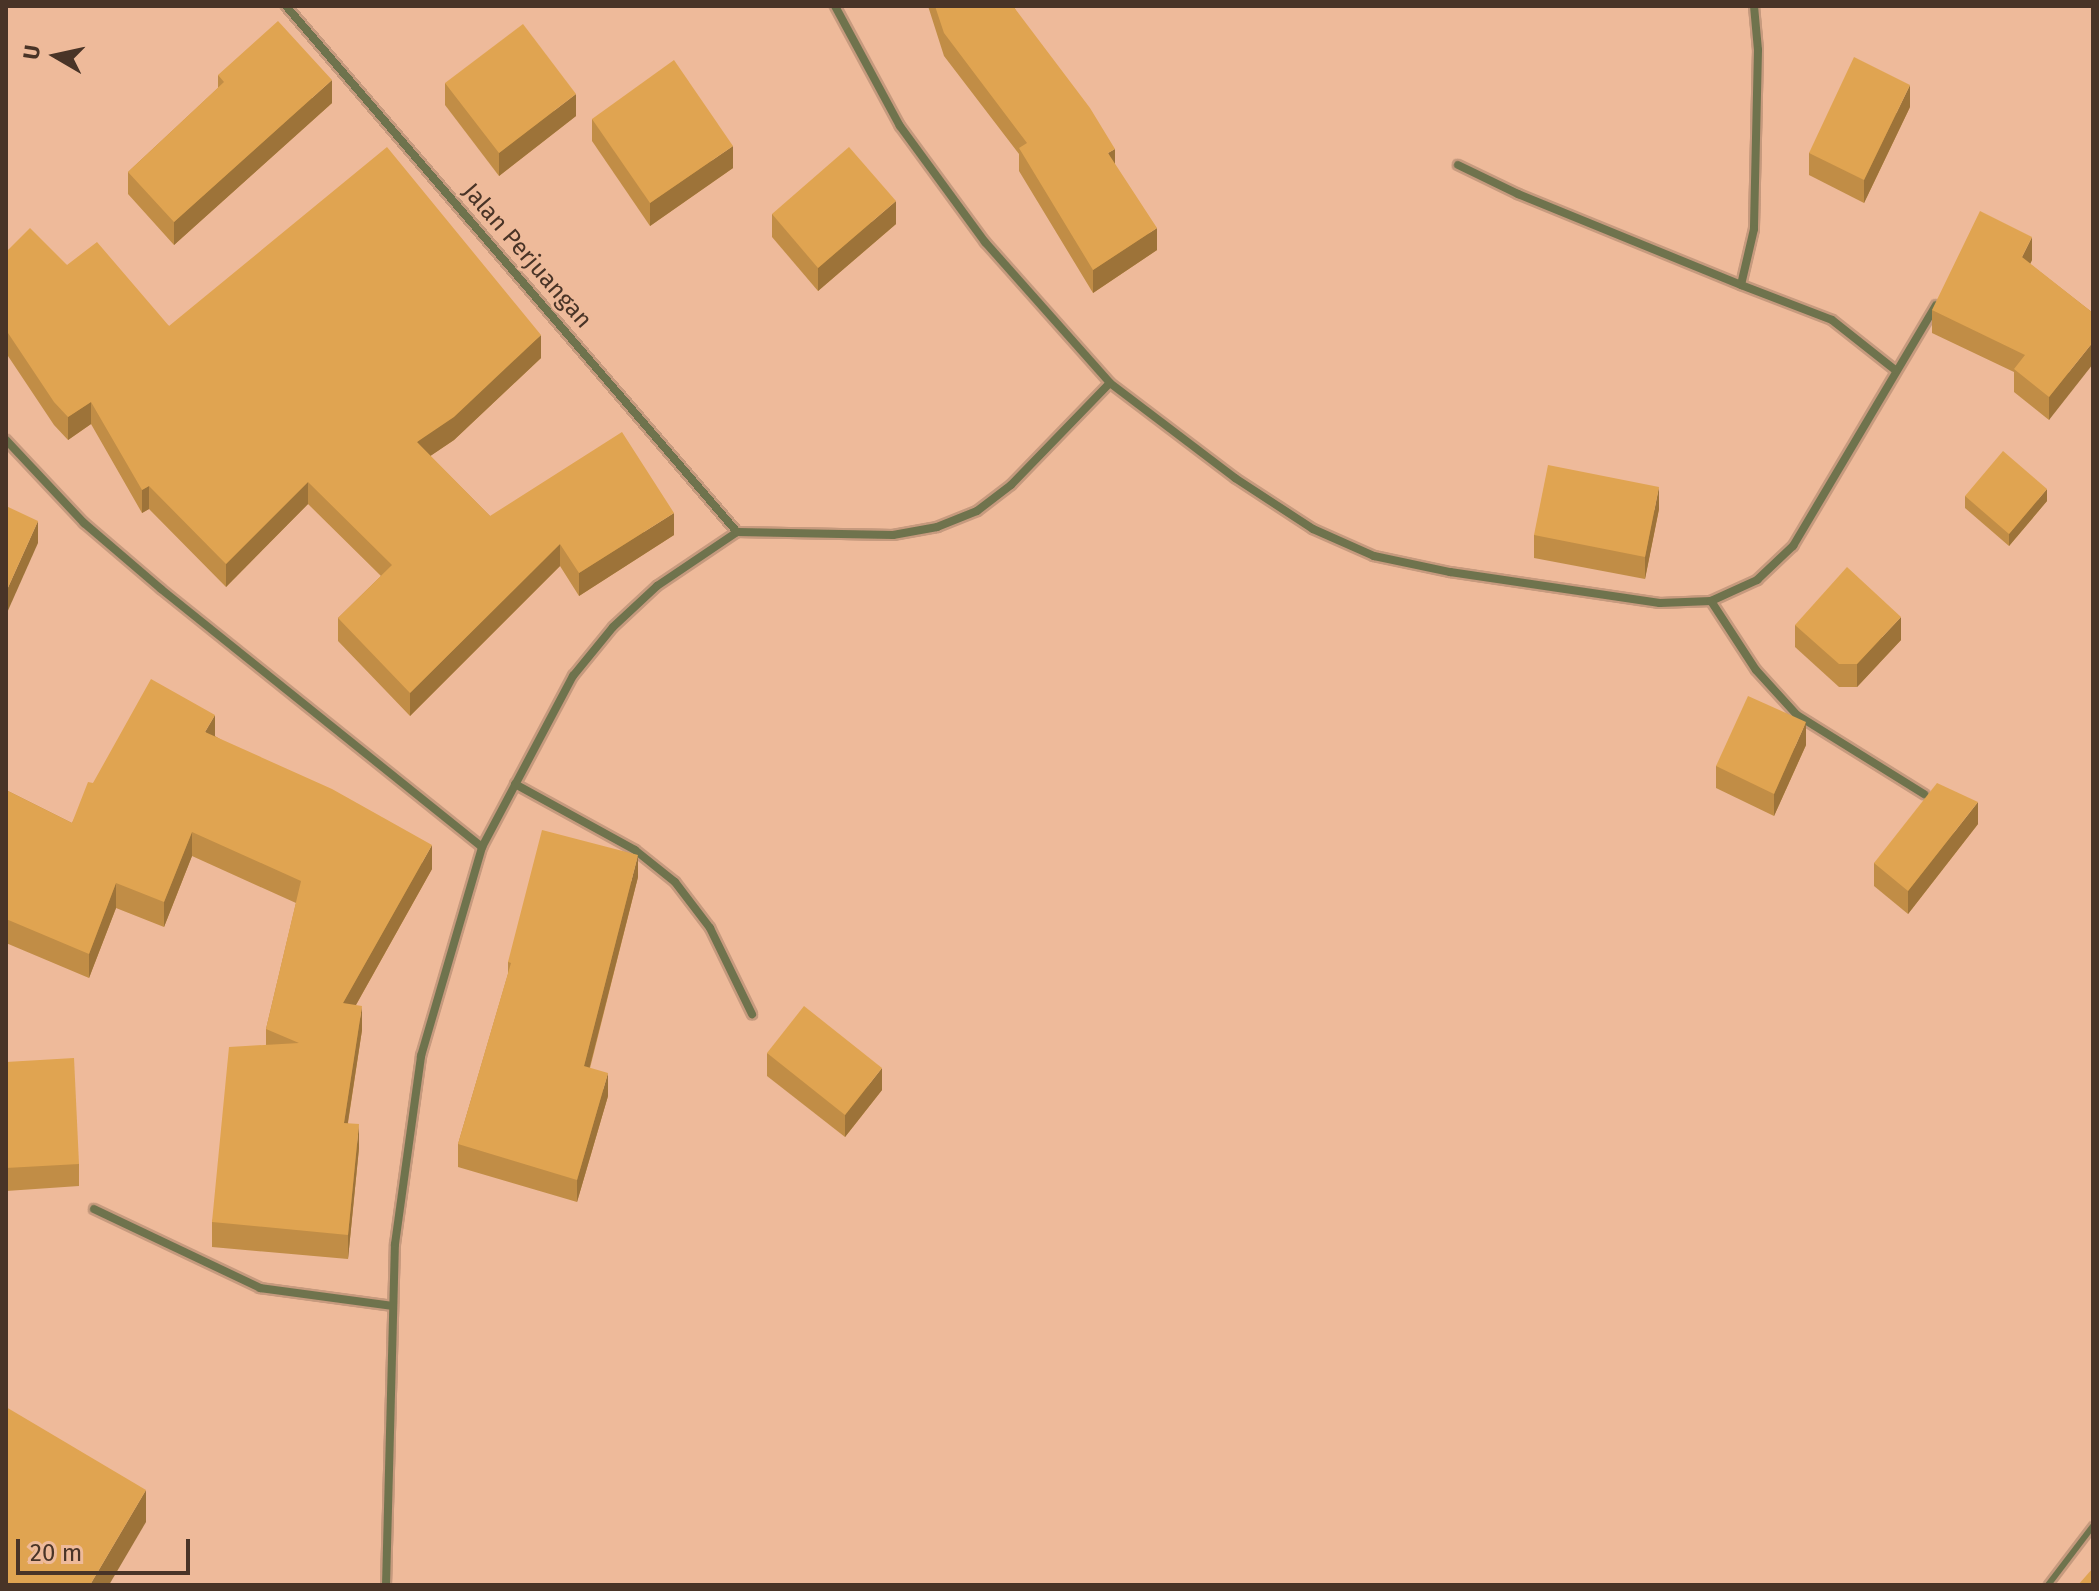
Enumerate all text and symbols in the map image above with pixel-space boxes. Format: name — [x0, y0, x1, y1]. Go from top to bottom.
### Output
north arrow — [16, 16, 96, 96]
text: U — [17, 43, 46, 61]
street label: Jalan Perjuangan — [456, 178, 598, 334]
scale bar — [20, 1523, 194, 1573]
text: 20 m — [30, 1539, 82, 1567]

